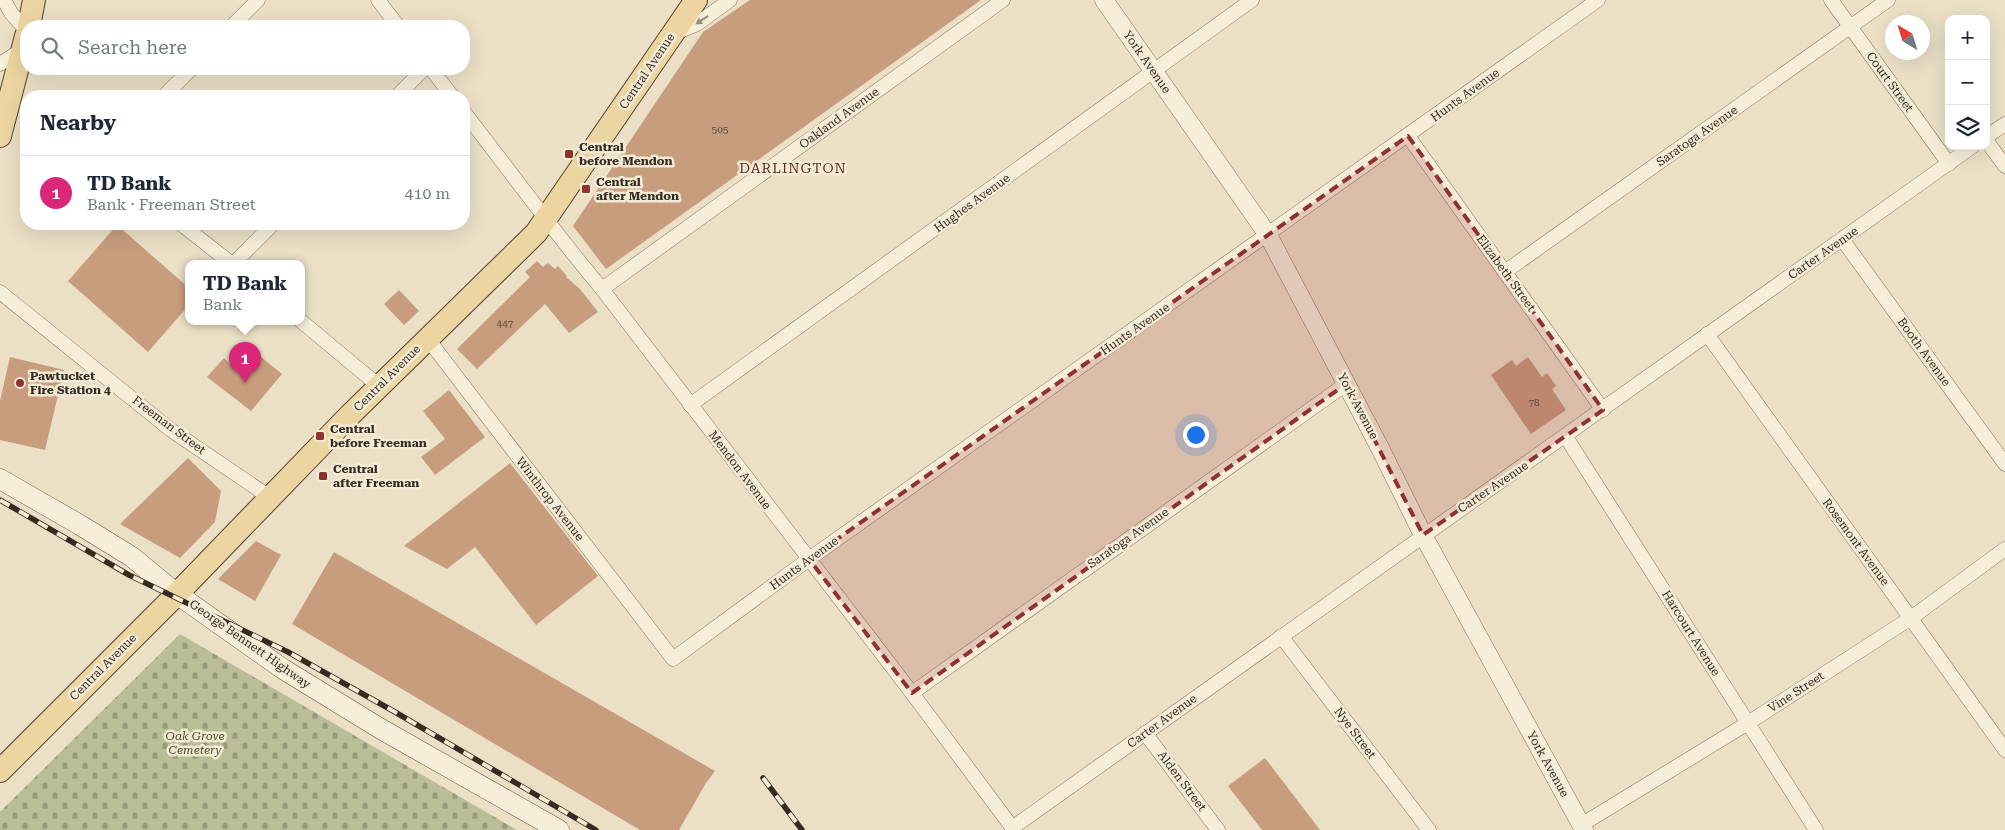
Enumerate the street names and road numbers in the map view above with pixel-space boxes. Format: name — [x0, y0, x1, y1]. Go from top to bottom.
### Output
street label: York Avenue — [1120, 28, 1174, 96]
street label: Central Avenue — [616, 30, 678, 112]
street label: Court Street — [1864, 49, 1917, 115]
street label: Hunts Avenue — [1428, 65, 1502, 125]
street label: Oakland Avenue — [796, 84, 882, 152]
street label: Saratoga Avenue — [1654, 102, 1741, 169]
street label: Hughes Avenue — [931, 171, 1013, 235]
street label: Carter Avenue — [1785, 223, 1861, 282]
street label: Elizabeth Street — [1473, 232, 1539, 314]
street label: Hunts Avenue — [1098, 300, 1173, 358]
street label: Booth Avenue — [1894, 315, 1954, 389]
street label: Central Avenue — [351, 341, 424, 414]
street label: York Avenue — [1335, 370, 1382, 442]
street label: Freeman Street — [130, 393, 209, 457]
street label: Mendon Avenue — [706, 428, 774, 512]
street label: Winthrop Avenue — [513, 454, 587, 544]
street label: Carter Avenue — [1455, 458, 1531, 516]
street label: Rosemont Avenue — [1820, 496, 1893, 589]
street label: Saratoga Avenue — [1085, 504, 1172, 571]
street label: Hunts Avenue — [767, 533, 841, 593]
street label: Harcourt Avenue — [1659, 588, 1723, 679]
street label: George Bennett Highway — [187, 597, 314, 692]
street label: Central Avenue — [67, 630, 140, 703]
street label: Vine Street — [1765, 668, 1827, 715]
street label: Carter Avenue — [1125, 691, 1200, 751]
street label: Nye Street — [1331, 705, 1379, 762]
street label: York Avenue — [1524, 729, 1572, 800]
street label: Alden Street — [1155, 748, 1209, 814]

